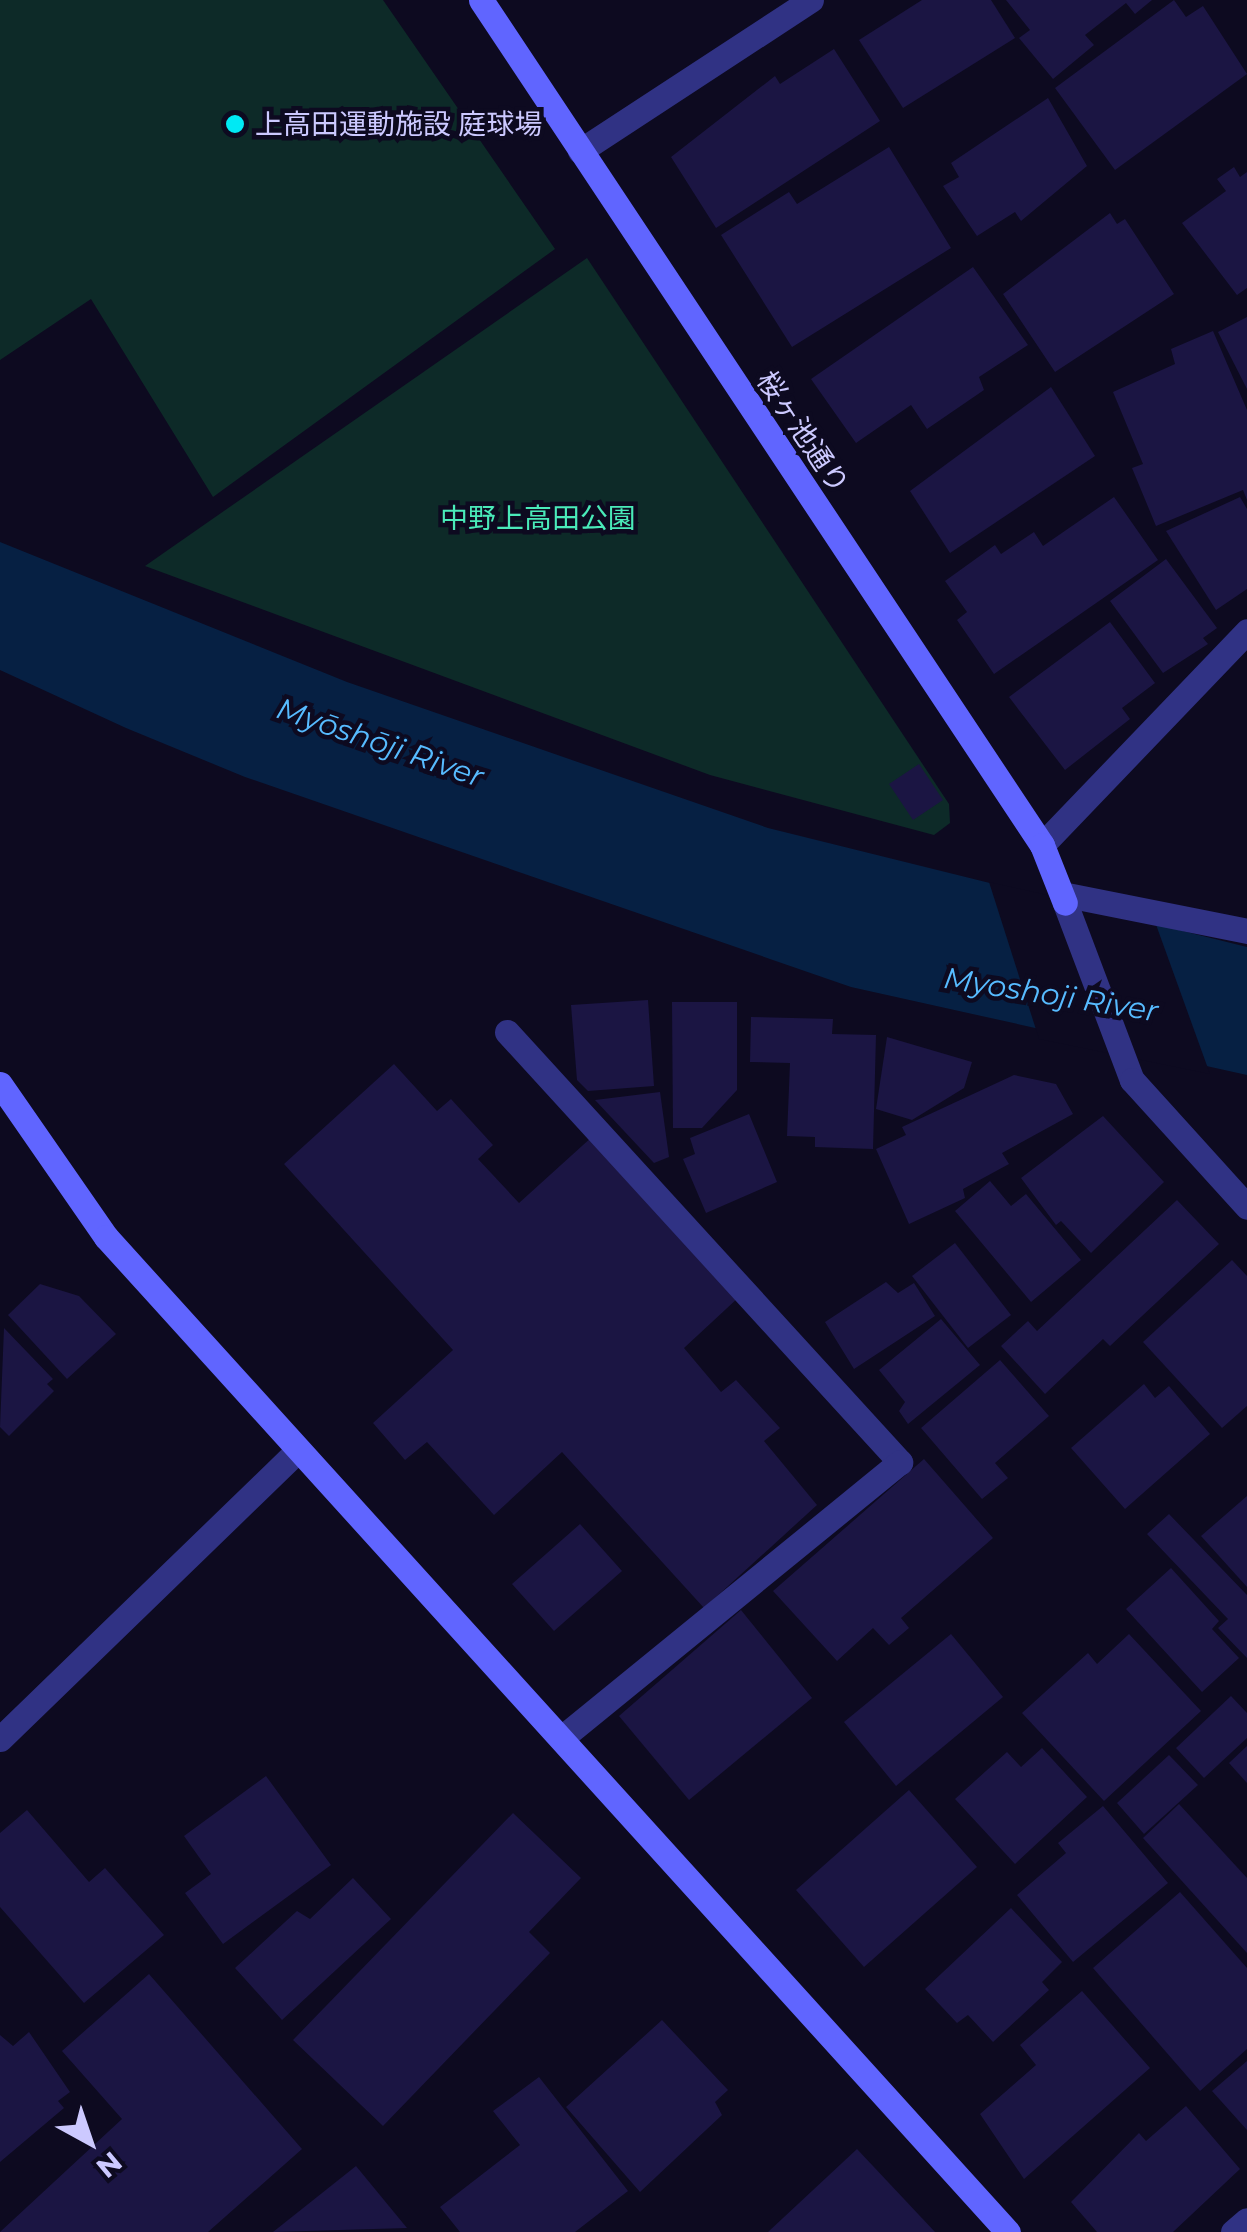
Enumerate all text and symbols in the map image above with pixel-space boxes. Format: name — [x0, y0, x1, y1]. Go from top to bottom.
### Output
place label: 上高田運動施設 庭球場 — [255, 107, 542, 141]
marker: 上高田運動施設 庭球場 — [224, 113, 246, 135]
street label: 桜ヶ池通り — [750, 365, 856, 499]
park label: 中野上高田公園 — [440, 501, 636, 535]
water label: Myōshōji River — [272, 691, 488, 795]
water label: Myoshoji River — [941, 960, 1161, 1030]
north arrow — [40, 2092, 140, 2192]
text: N — [90, 2145, 129, 2185]

